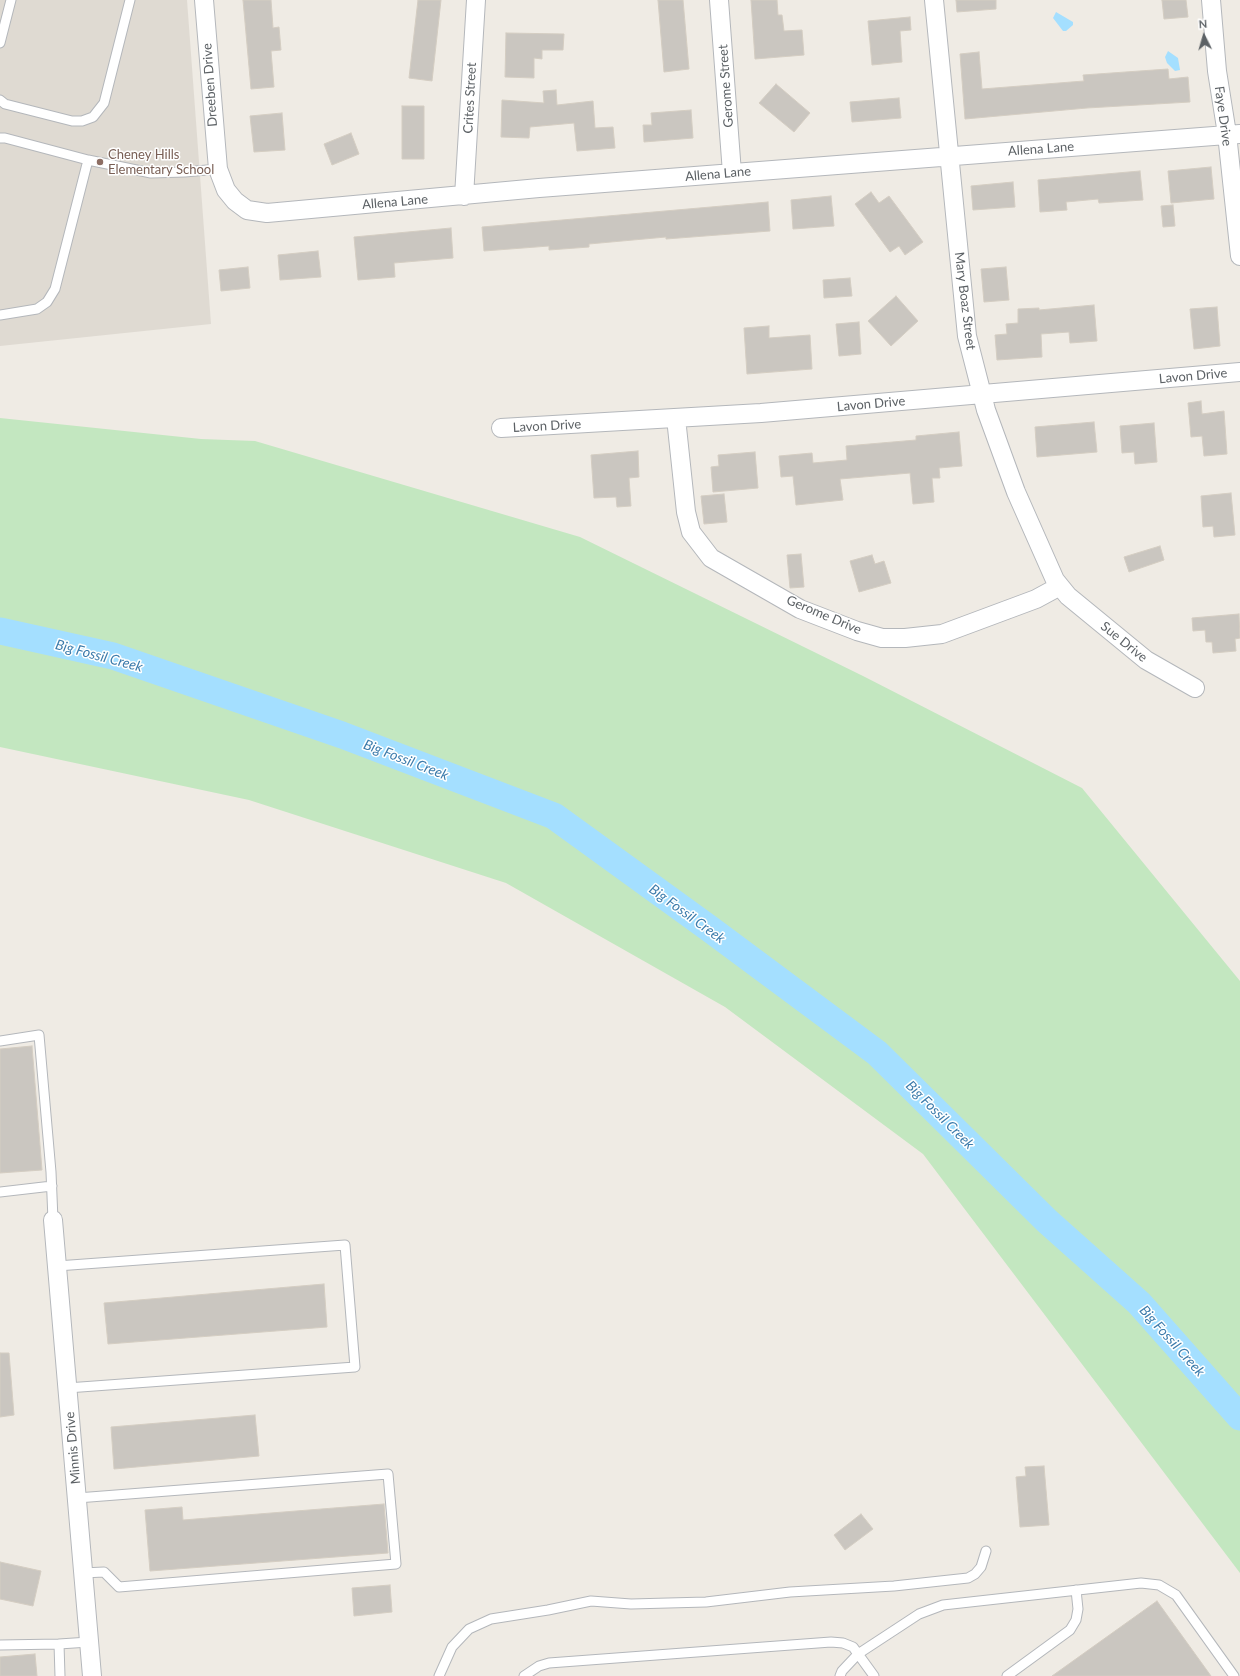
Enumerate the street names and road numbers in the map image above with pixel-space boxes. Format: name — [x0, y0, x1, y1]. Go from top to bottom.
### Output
street label: Dreeben Drive — [199, 43, 221, 127]
street label: Gerome Street — [715, 44, 737, 128]
street label: Crites Street — [460, 62, 480, 134]
street label: Faye Drive — [1211, 85, 1235, 147]
street label: Allena Lane — [1008, 139, 1074, 159]
street label: Allena Lane — [684, 163, 752, 185]
street label: Allena Lane — [361, 191, 429, 213]
street label: Mary Boaz Street — [951, 251, 979, 351]
street label: Lavon Drive — [1158, 365, 1228, 387]
street label: Lavon Drive — [836, 393, 906, 415]
street label: Lavon Drive — [512, 416, 582, 436]
street label: Gerome Drive — [784, 592, 864, 638]
street label: Sue Drive — [1098, 619, 1150, 665]
street label: Minnis Drive — [62, 1411, 84, 1485]

